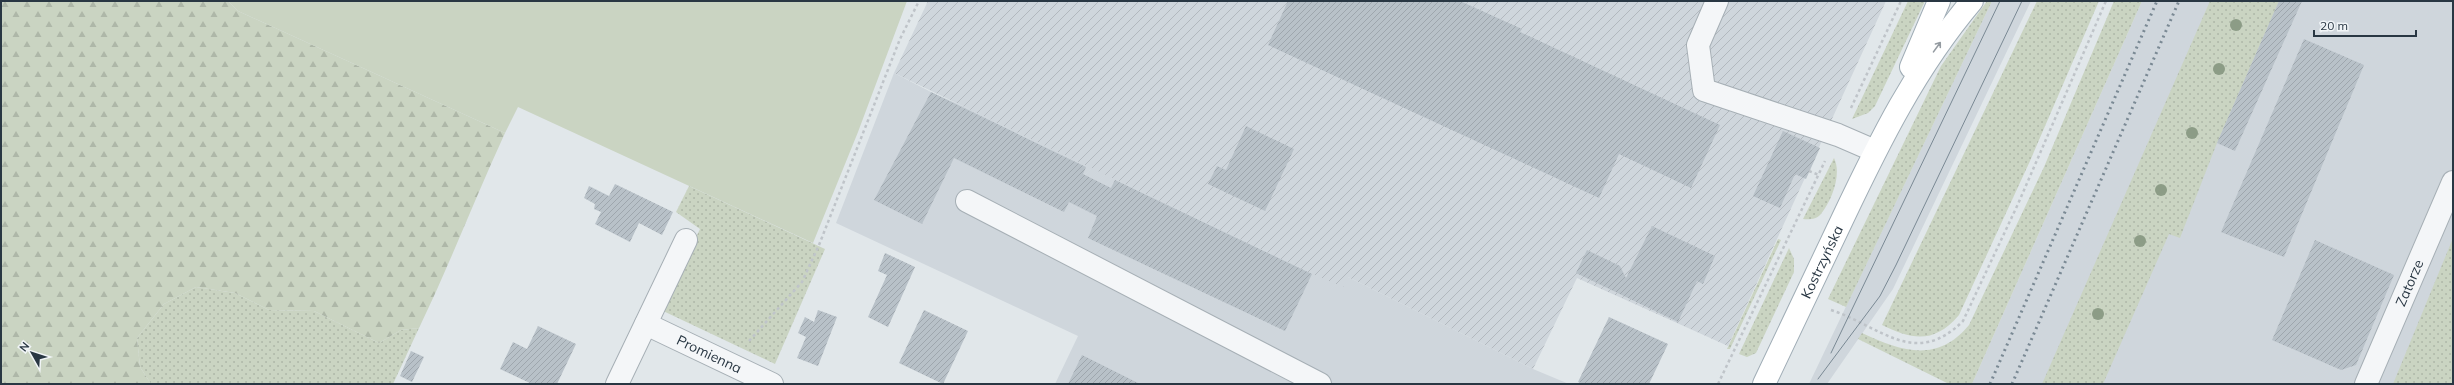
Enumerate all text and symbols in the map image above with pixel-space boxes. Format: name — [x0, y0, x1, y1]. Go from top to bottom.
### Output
scale bar — [2314, 12, 2416, 38]
text: 20 m — [2320, 18, 2348, 33]
one-way arrow — [1932, 42, 1941, 53]
street label: Kostrzyńska — [1797, 222, 1847, 301]
street label: Zatorze — [2391, 257, 2428, 309]
street label: Promienna — [674, 331, 745, 377]
north arrow — [12, 333, 52, 373]
text: N — [16, 339, 32, 354]

